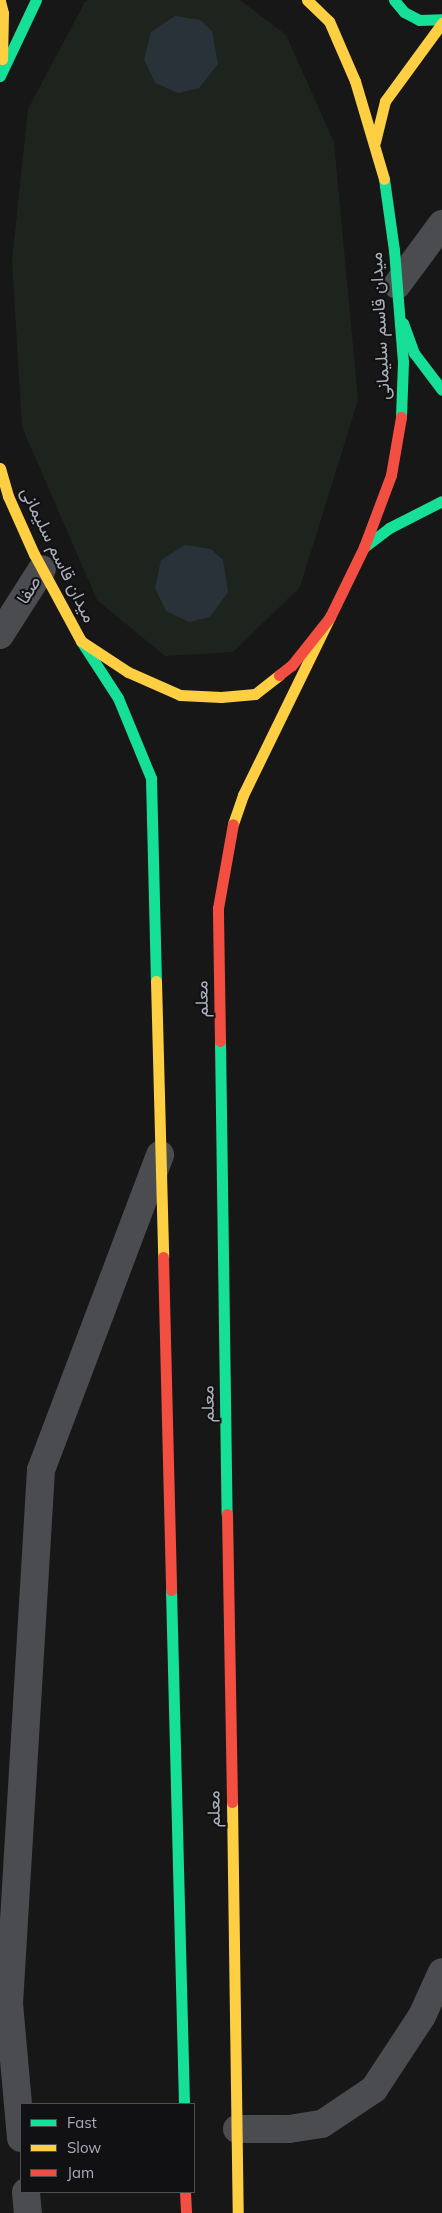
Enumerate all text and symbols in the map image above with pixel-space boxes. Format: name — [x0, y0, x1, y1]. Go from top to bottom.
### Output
street label: میدان قاسم سلیمانی — [365, 251, 395, 401]
street label: میدان قاسم سلیمانی — [16, 484, 100, 626]
street label: صفا — [12, 572, 46, 608]
street label: معلم — [191, 980, 213, 1018]
street label: معلم — [197, 1385, 219, 1423]
street label: معلم — [203, 1790, 225, 1828]
legend — [20, 2103, 195, 2193]
text: Fast — [67, 2113, 97, 2132]
text: Slow — [67, 2138, 101, 2157]
text: Jam — [67, 2163, 94, 2182]

